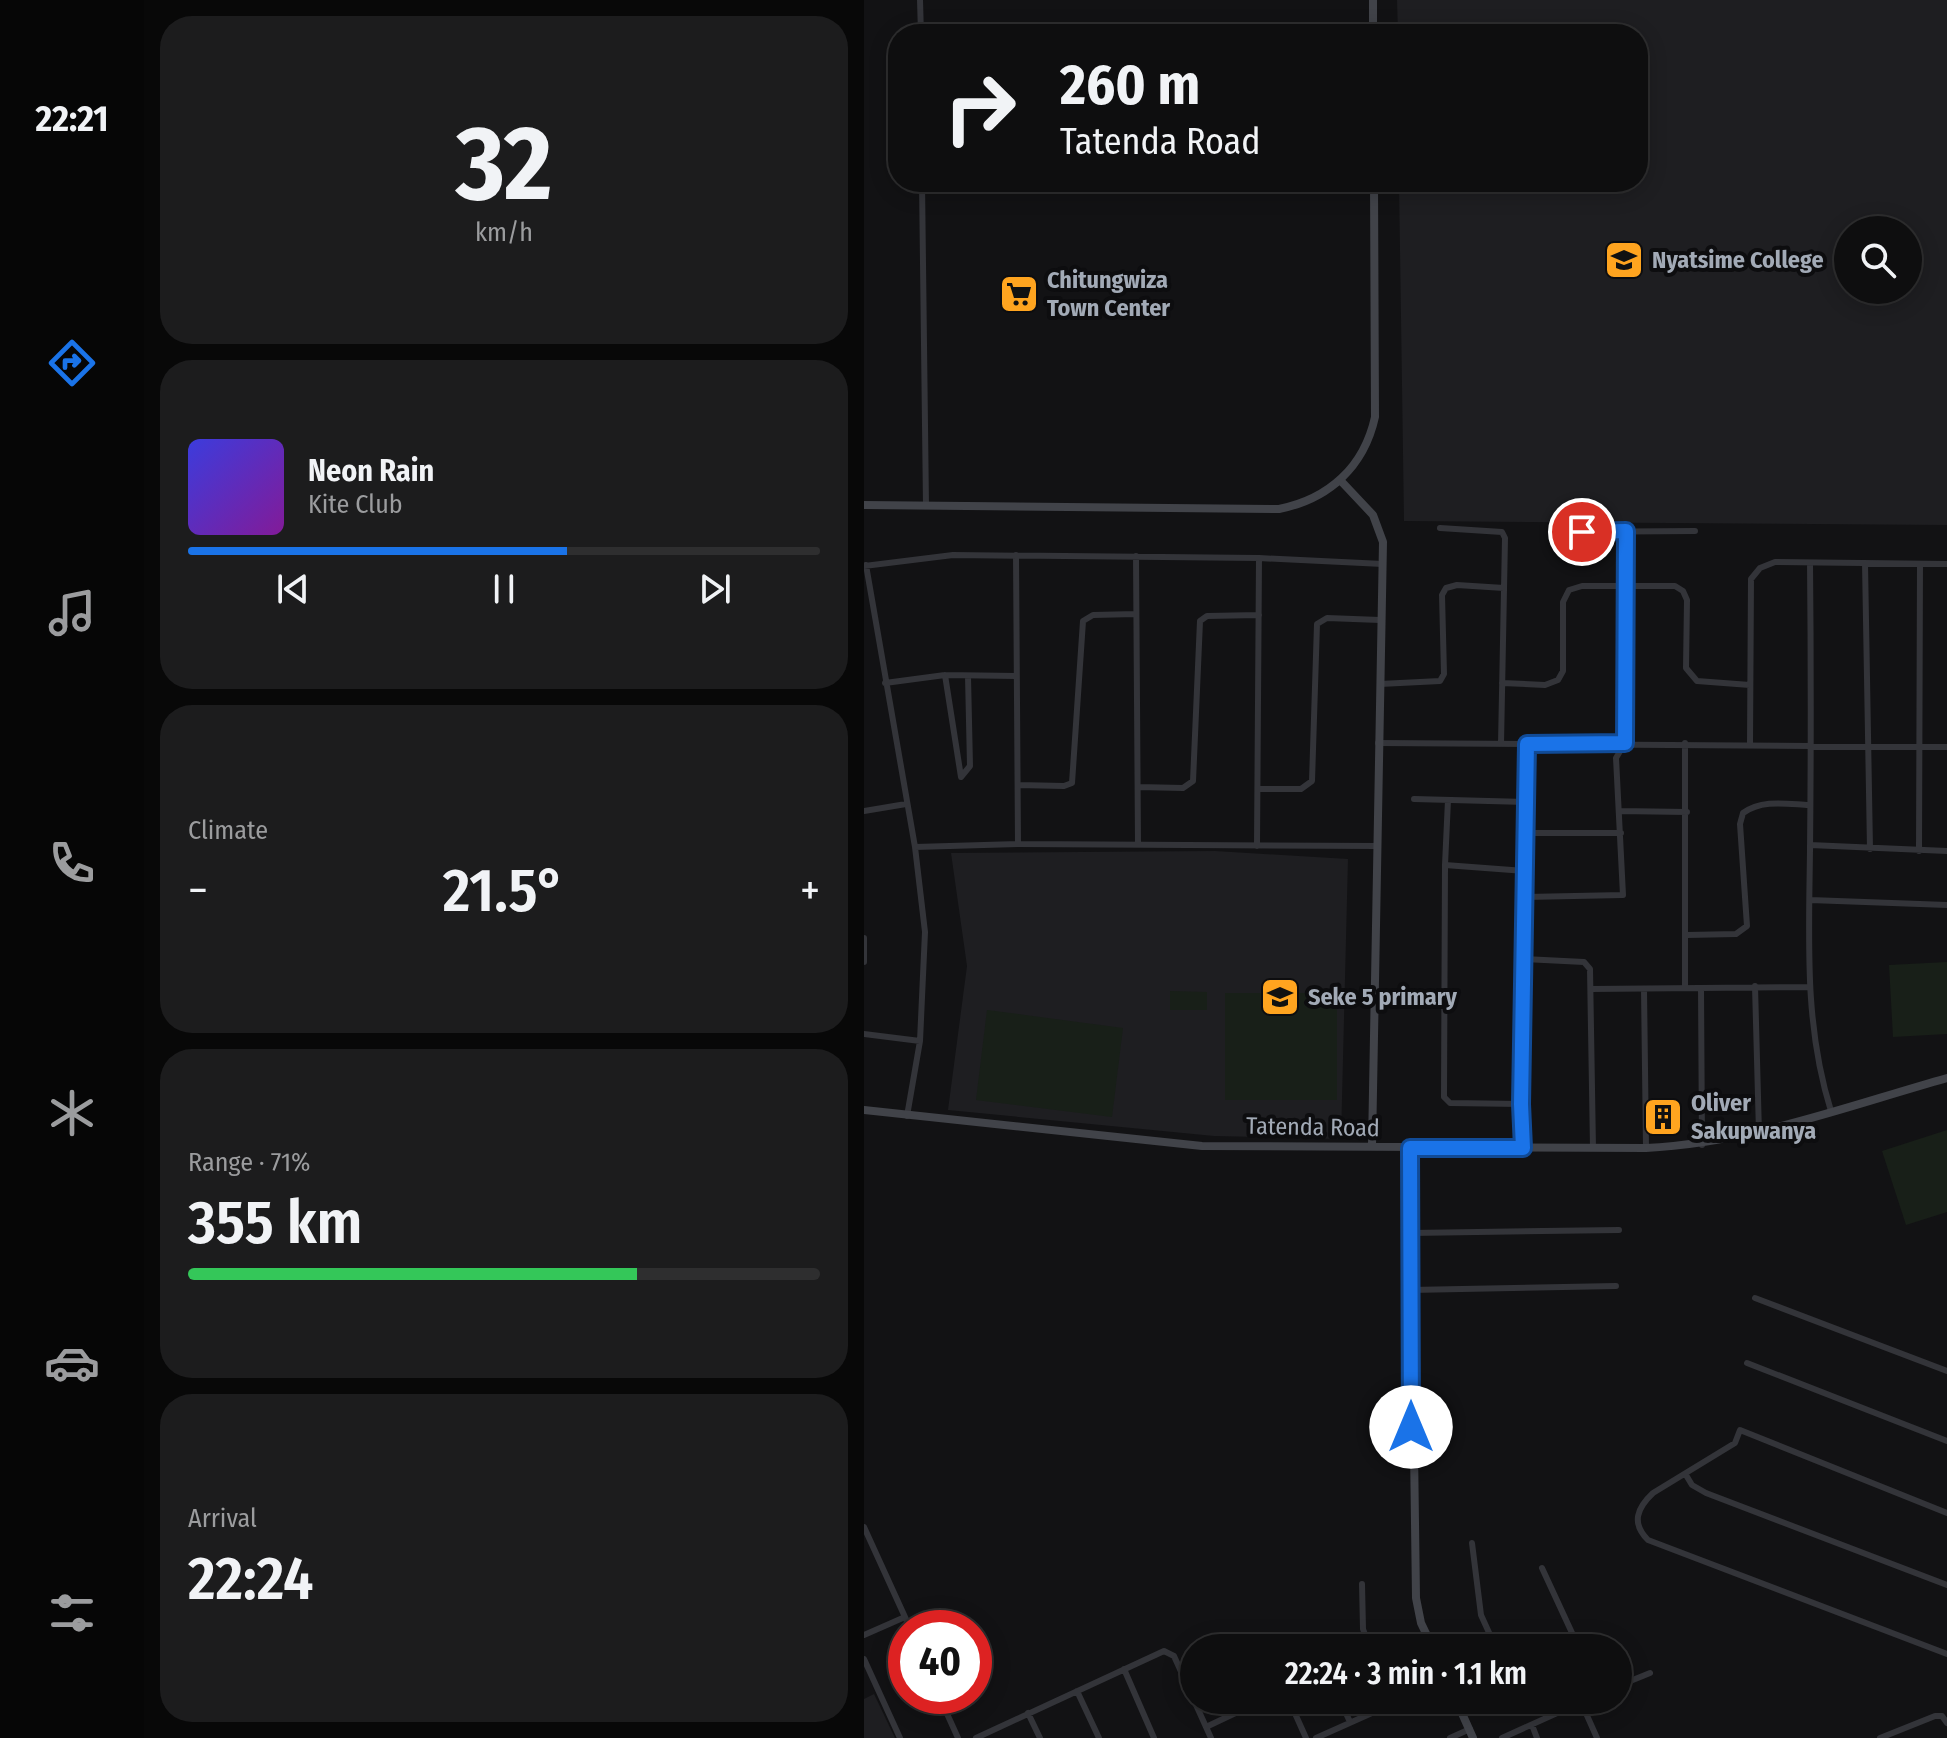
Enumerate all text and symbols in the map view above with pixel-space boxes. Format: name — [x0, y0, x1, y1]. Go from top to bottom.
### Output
text: 260 m — [1060, 52, 1200, 119]
icon: right — [928, 56, 1032, 160]
text: 22:21 — [36, 97, 108, 141]
text: 32 — [456, 102, 552, 227]
text: Tatenda Road — [1060, 120, 1261, 164]
map controls — [1834, 216, 1922, 304]
button: search — [1834, 216, 1922, 304]
text: km/h — [475, 217, 533, 248]
school or university icon: Nyatsime College — [1603, 239, 1645, 281]
place label: Nyatsime College — [1652, 246, 1824, 274]
place label: Chitungwiza Town Center — [1047, 266, 1170, 322]
supermarket icon: Chitungwiza Town Center — [998, 273, 1040, 315]
icon: directions — [44, 335, 100, 391]
text: Neon Rain — [308, 453, 434, 489]
text: Kite Club — [308, 489, 403, 520]
pin — [1548, 498, 1616, 566]
icon: arrive — [1560, 510, 1604, 554]
icon: previous — [271, 567, 315, 611]
icon: pause — [482, 567, 526, 611]
icon: next — [693, 567, 737, 611]
icon: music — [44, 585, 100, 641]
text: Climate — [188, 815, 268, 846]
icon: phone — [44, 835, 100, 891]
text: 21.5° — [443, 855, 565, 927]
text: − — [188, 864, 208, 917]
text: + — [800, 864, 820, 917]
school or university icon: Seke 5 primary — [1259, 976, 1301, 1018]
place label: Seke 5 primary — [1308, 983, 1458, 1011]
icon: climate — [44, 1085, 100, 1141]
place label: Oliver Sakupwanya — [1691, 1089, 1816, 1145]
building icon: Oliver Sakupwanya — [1642, 1096, 1684, 1138]
street label: Tatenda Road — [1246, 1112, 1380, 1142]
text: Range · 71% — [188, 1147, 311, 1178]
text: 355 km — [188, 1187, 362, 1259]
icon: car — [44, 1335, 100, 1391]
position arrow — [1369, 1385, 1453, 1469]
text: Arrival — [188, 1503, 257, 1534]
text: 22:24 — [188, 1543, 313, 1615]
icon: filters — [44, 1585, 100, 1641]
speed limit sign: 40 — [888, 1610, 992, 1714]
text: 22:24 · 3 min · 1.1 km — [1285, 1656, 1527, 1692]

